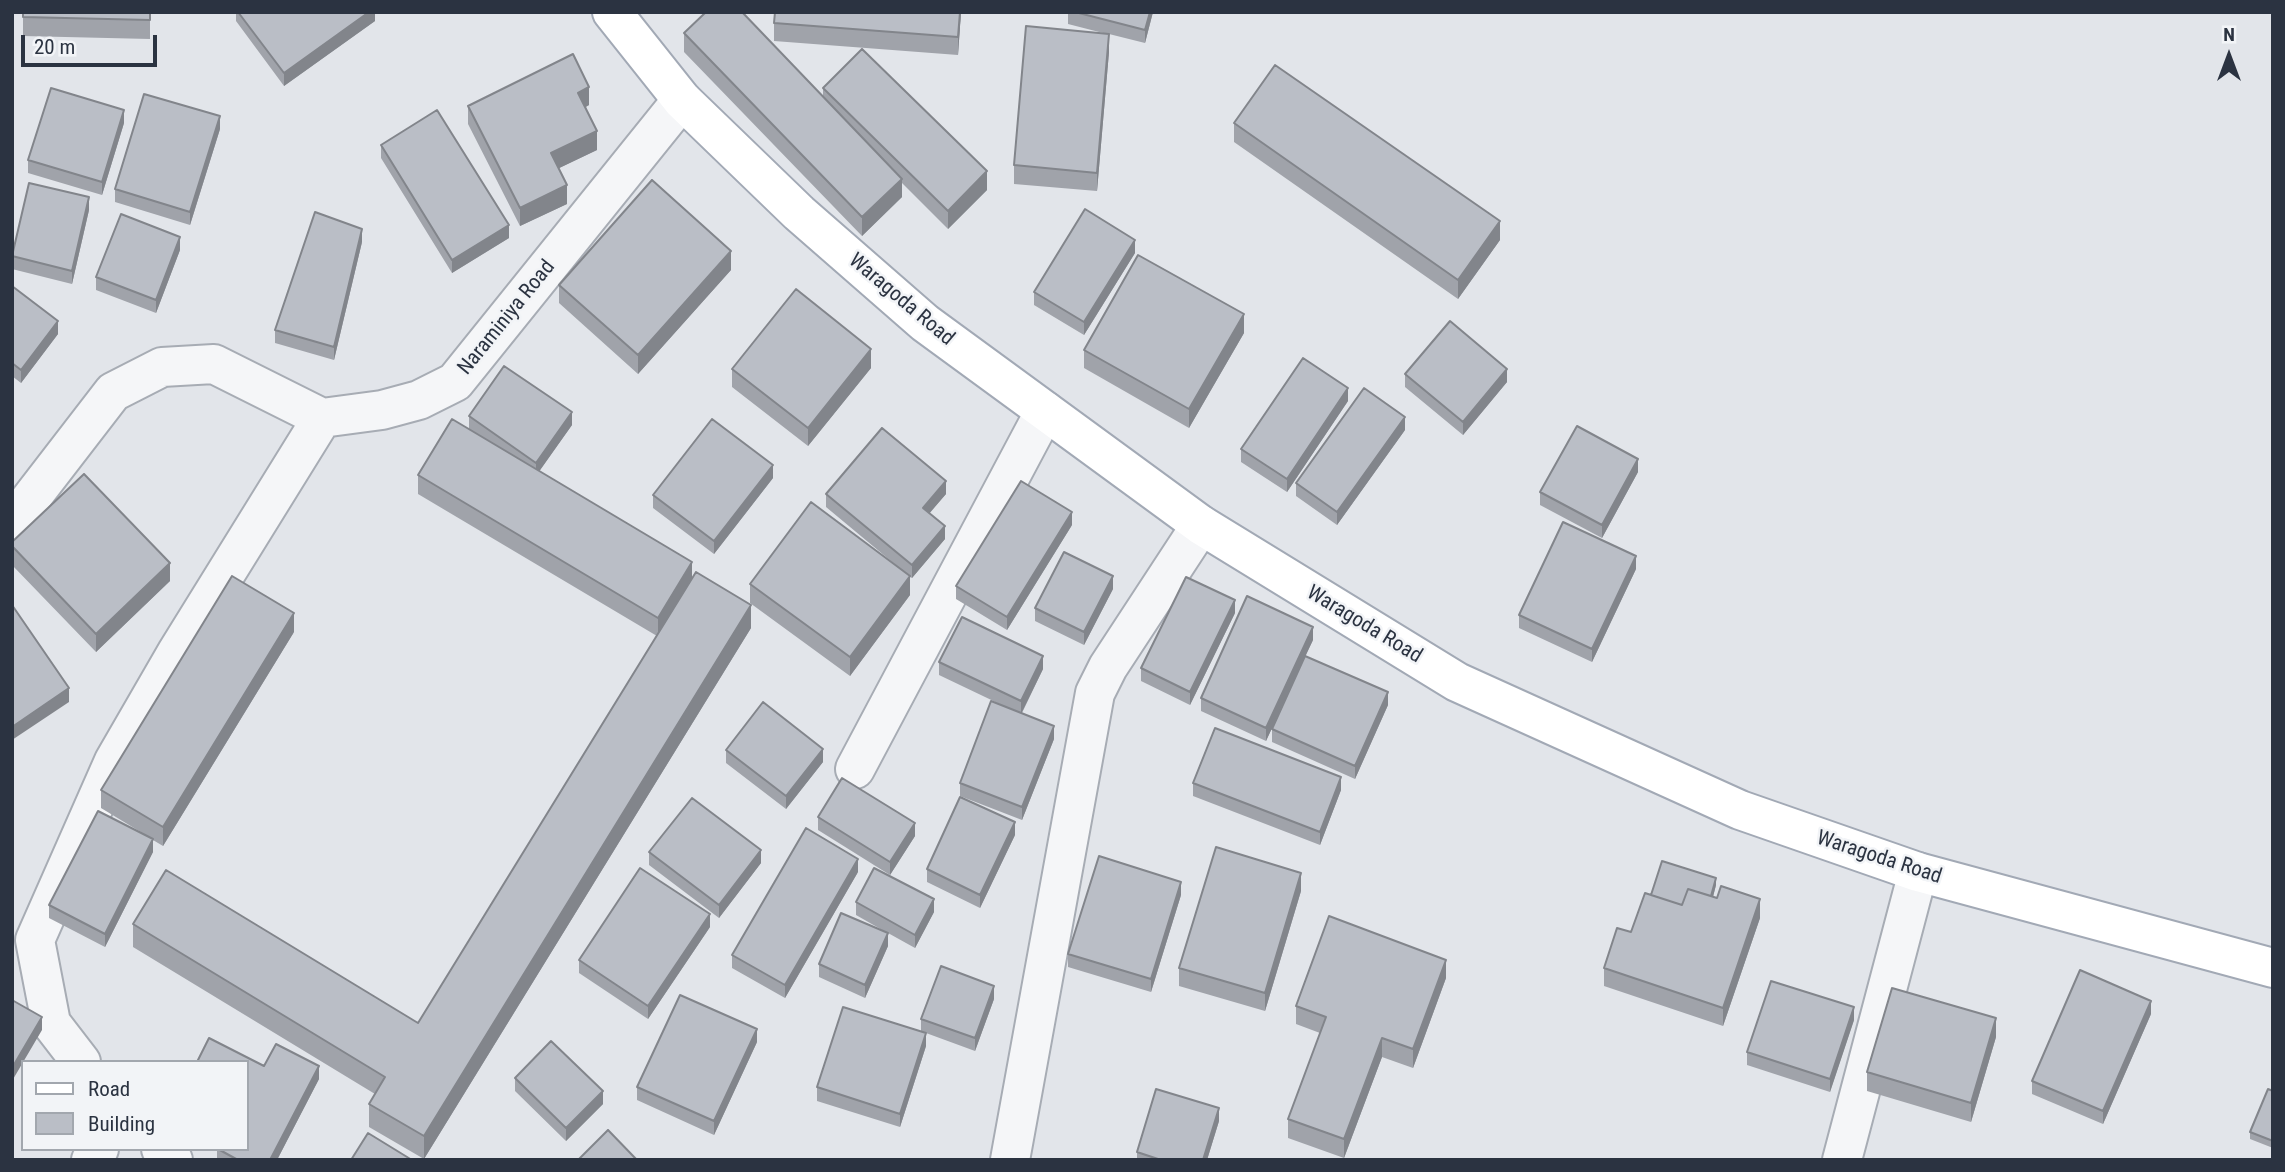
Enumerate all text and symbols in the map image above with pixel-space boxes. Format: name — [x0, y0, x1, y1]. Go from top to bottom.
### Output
scale bar — [24, 21, 161, 65]
north arrow — [2194, 21, 2264, 91]
text: N — [2223, 23, 2235, 46]
text: 20 m — [34, 35, 75, 59]
street label: Waragoda Road — [843, 249, 959, 351]
street label: Naraminiya Road — [453, 256, 561, 380]
street label: Waragoda Road — [1302, 581, 1426, 669]
street label: Waragoda Road — [1813, 826, 1945, 890]
legend — [21, 1060, 248, 1151]
text: Road — [88, 1077, 130, 1101]
text: Building — [88, 1112, 155, 1136]

